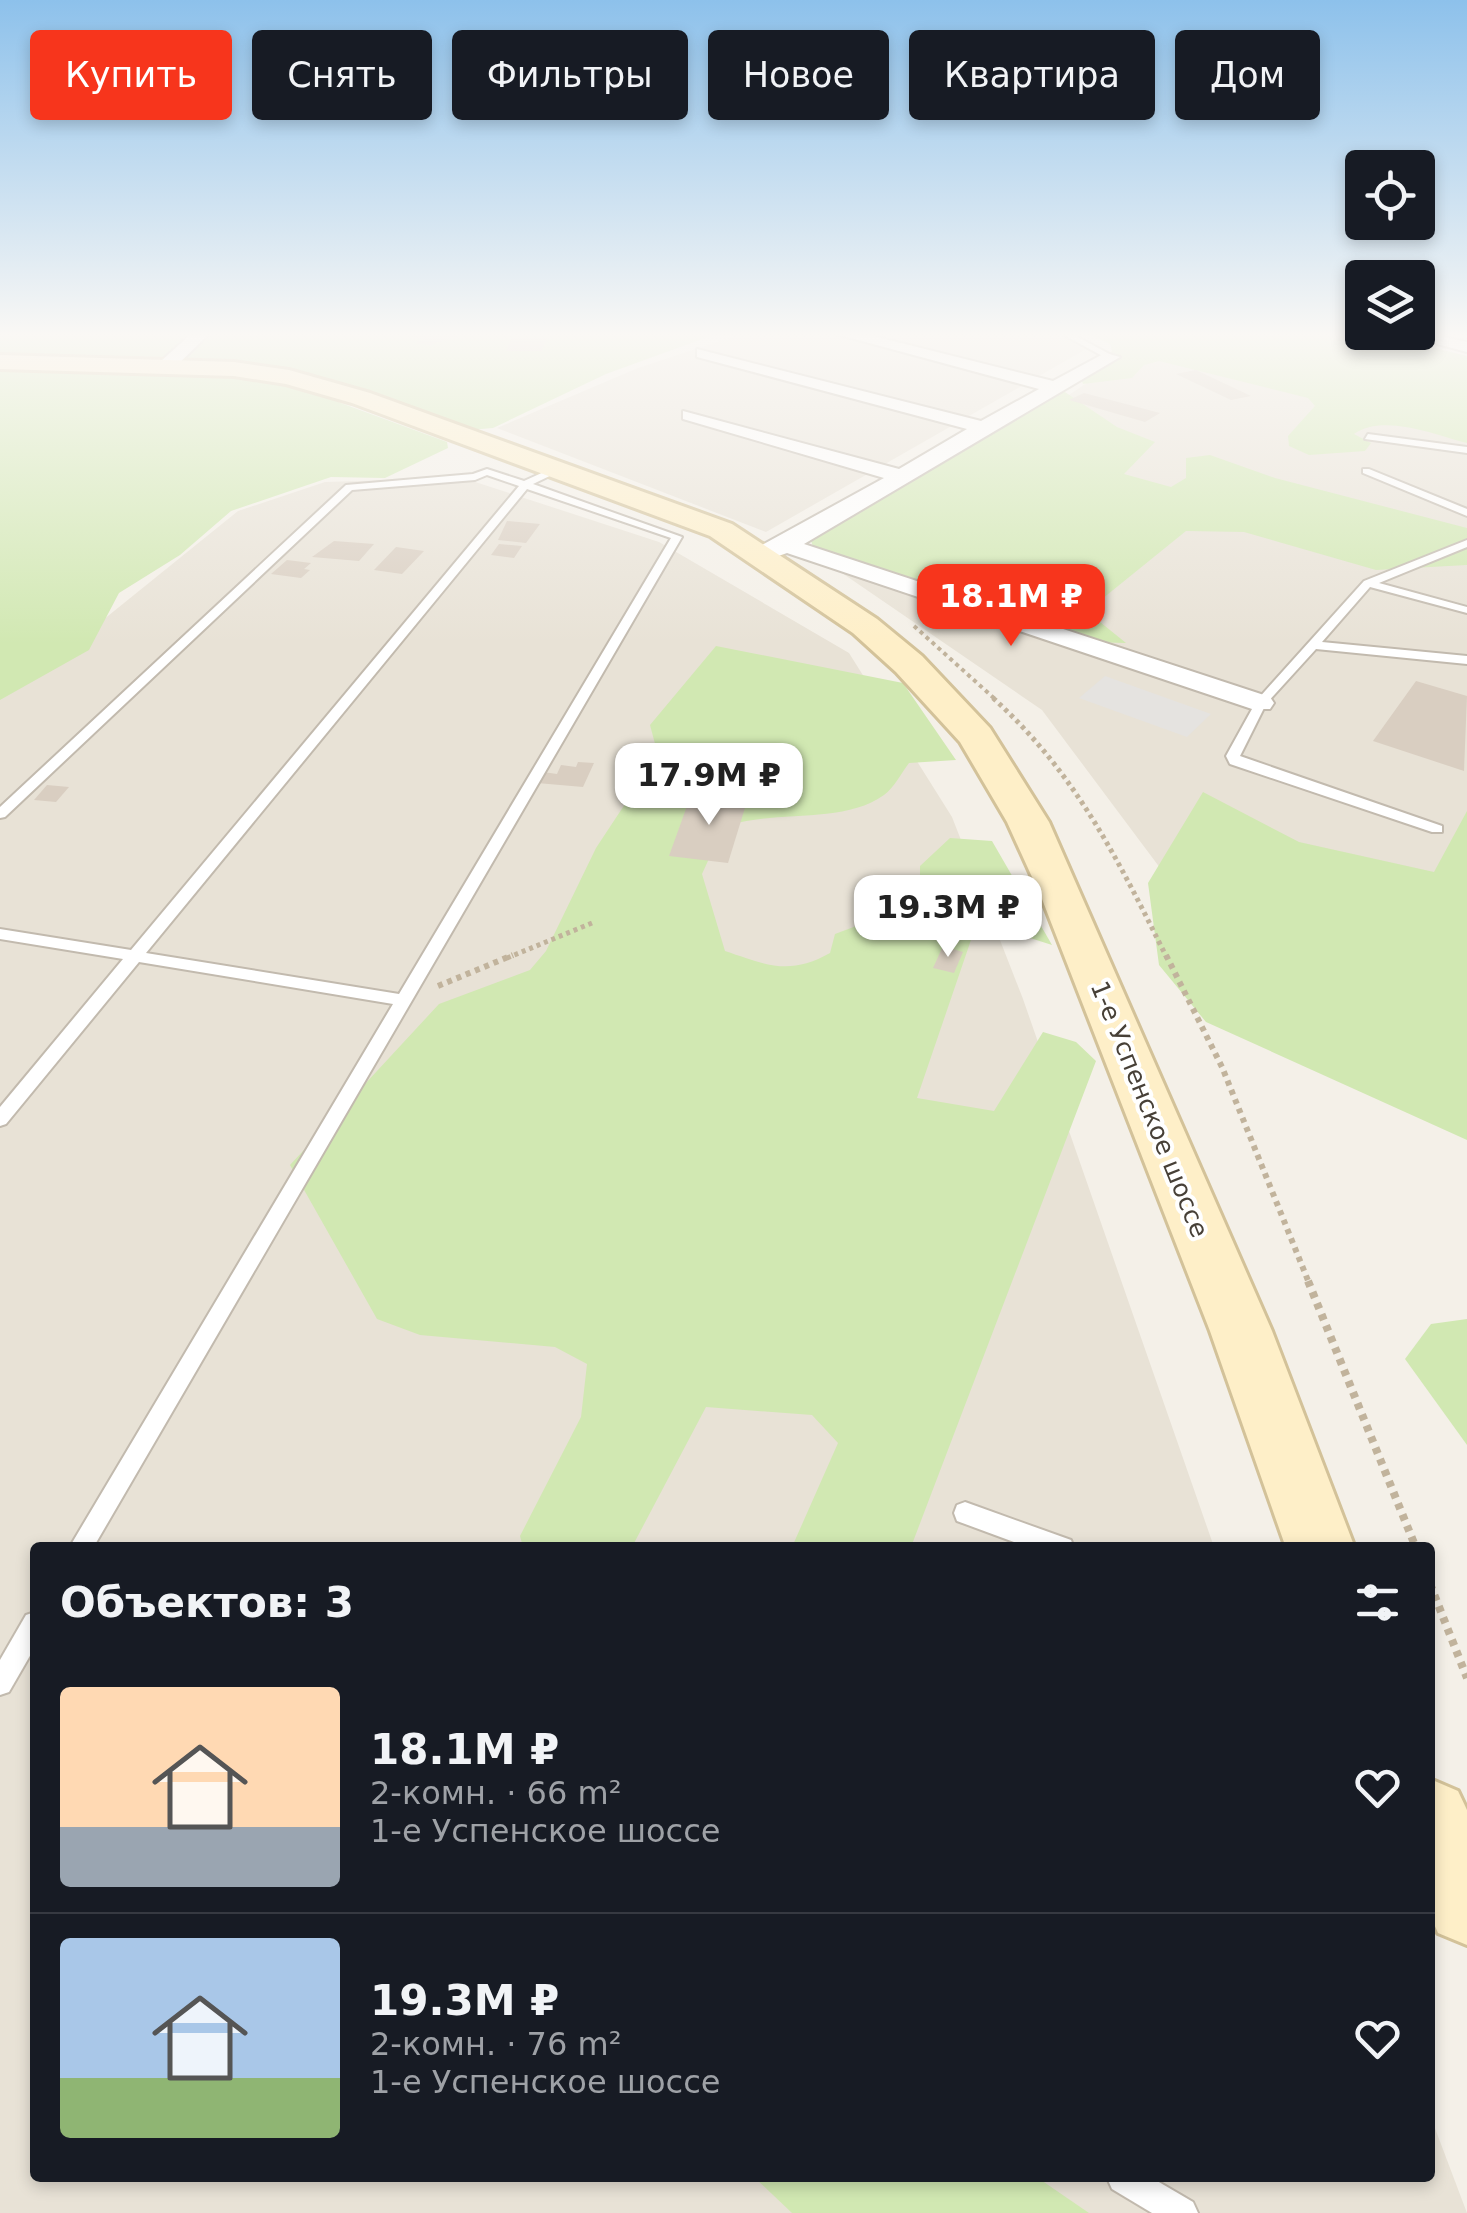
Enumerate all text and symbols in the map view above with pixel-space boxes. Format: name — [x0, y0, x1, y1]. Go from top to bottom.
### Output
chip: Купить — [30, 30, 232, 120]
chip: Снять — [252, 30, 432, 120]
chip: Фильтры — [452, 30, 688, 120]
chip: Новое — [708, 30, 889, 120]
chip: Квартира — [909, 30, 1155, 120]
chip: Дом — [1175, 30, 1320, 120]
map controls — [1345, 150, 1435, 350]
button: locate — [1345, 150, 1435, 240]
button: layers — [1345, 260, 1435, 350]
pin: 18.1M ₽ — [919, 564, 1103, 649]
text: 18.1M ₽ — [939, 577, 1083, 615]
pin: 17.9M ₽ — [617, 743, 801, 828]
text: 17.9M ₽ — [637, 756, 781, 794]
pin: 19.3M ₽ — [856, 875, 1040, 960]
text: 19.3M ₽ — [876, 888, 1020, 926]
street label: 1-е Успенское шоссе — [1085, 977, 1214, 1242]
icon: filters — [1350, 1575, 1405, 1630]
text: Объектов: 3 — [60, 1578, 354, 1627]
text: 18.1M ₽ — [370, 1725, 559, 1774]
icon: home — [140, 1727, 260, 1847]
icon: heart — [1350, 1760, 1405, 1815]
text: 2-комн. · 66 m² — [370, 1774, 621, 1812]
text: 1-е Успенское шоссе — [370, 1812, 720, 1850]
text: 19.3M ₽ — [370, 1976, 559, 2025]
icon: home — [140, 1978, 260, 2098]
icon: heart — [1350, 2011, 1405, 2066]
text: 2-комн. · 76 m² — [370, 2025, 621, 2063]
text: 1-е Успенское шоссе — [370, 2063, 720, 2101]

